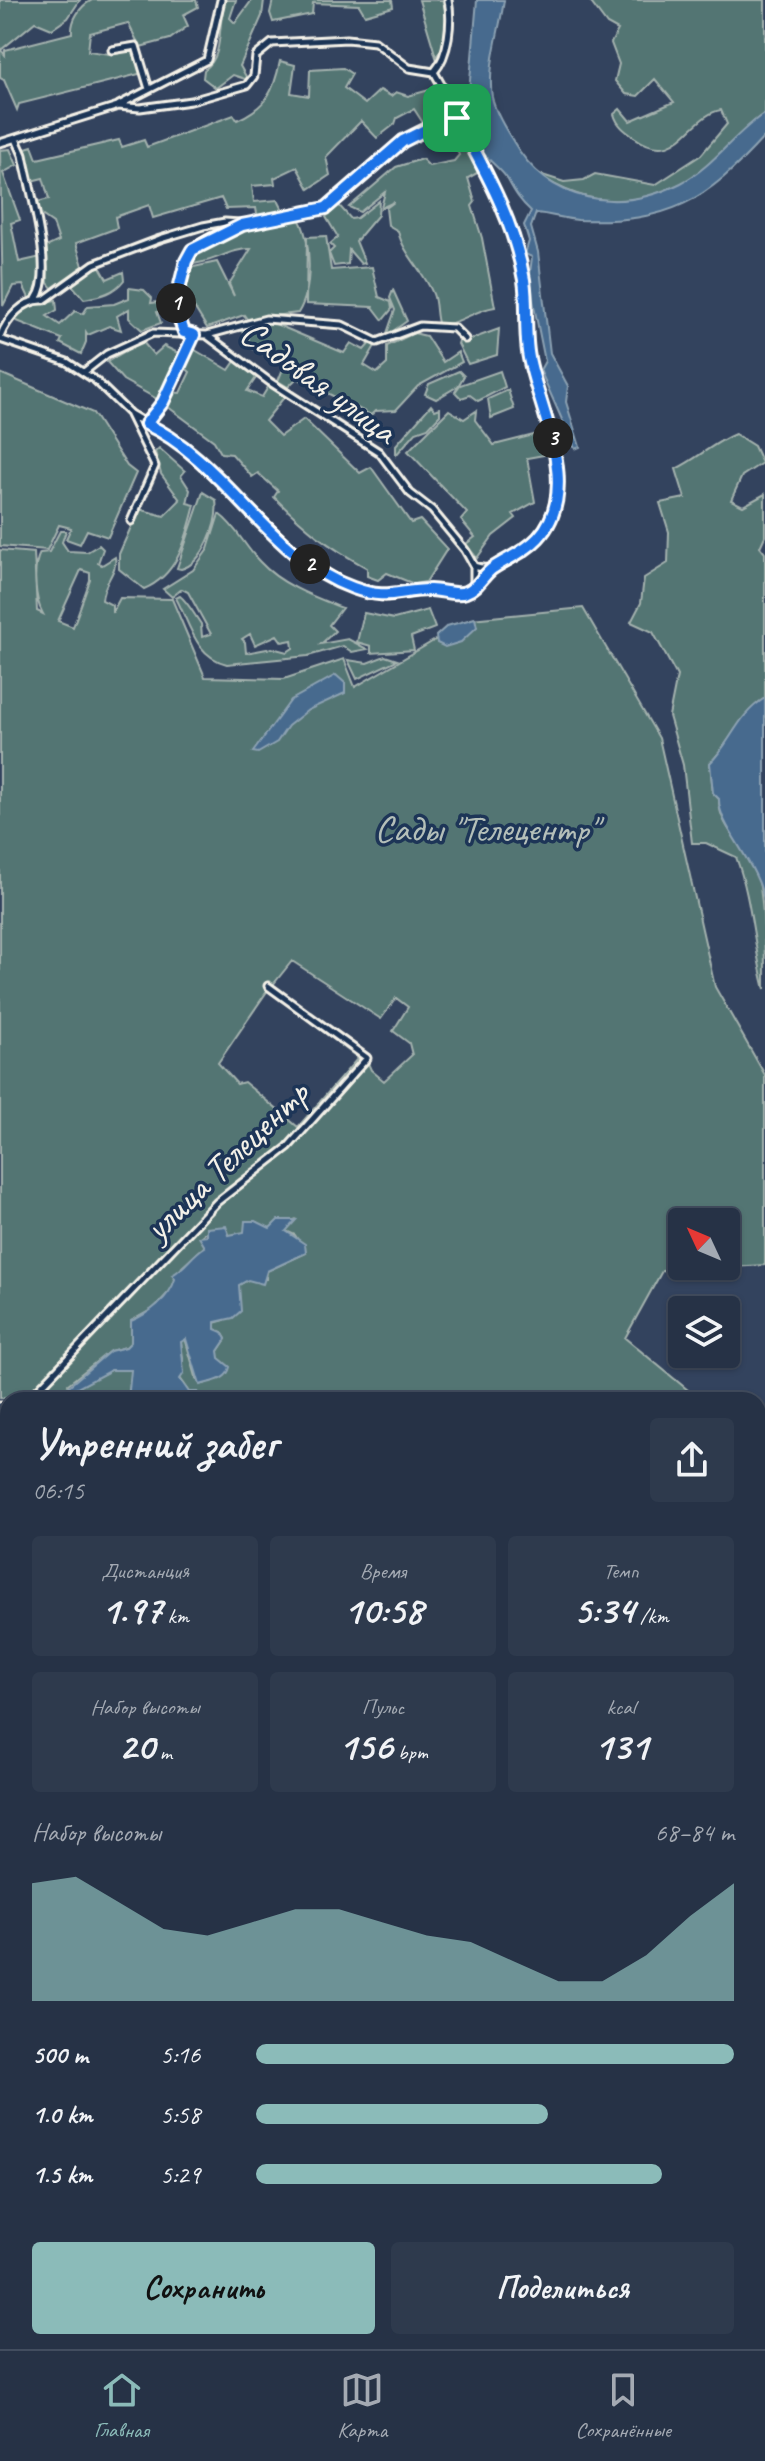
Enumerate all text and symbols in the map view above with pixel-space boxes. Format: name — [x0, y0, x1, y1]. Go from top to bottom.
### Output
pin — [423, 84, 491, 152]
icon: arrive — [435, 96, 479, 140]
pin: 1 — [156, 283, 196, 323]
text: 1 — [171, 289, 181, 317]
street label: Садовая улица — [231, 309, 408, 455]
pin: 3 — [533, 418, 573, 458]
text: 3 — [548, 424, 558, 452]
pin: 2 — [290, 544, 330, 584]
text: 2 — [305, 550, 315, 578]
park label: Сады "Телецентр" — [375, 805, 604, 852]
street label: улица Телецентр — [133, 1069, 320, 1252]
north arrow — [668, 1208, 740, 1280]
map controls — [668, 1208, 740, 1368]
button: layers — [668, 1296, 740, 1368]
text: Утренний забег — [32, 1416, 277, 1471]
button: share — [650, 1418, 734, 1502]
text: 06:15 — [32, 1474, 84, 1507]
text: Дистанция — [101, 1557, 189, 1585]
text: Время — [360, 1557, 406, 1585]
text: Темп — [603, 1557, 639, 1585]
text: 1.97 — [101, 1585, 162, 1635]
text: 10:58 — [343, 1585, 423, 1635]
text: 5:34 — [573, 1585, 635, 1635]
text: km — [162, 1602, 189, 1630]
text: /km — [635, 1602, 669, 1630]
text: Набор высоты — [90, 1693, 200, 1721]
text: Пульс — [362, 1693, 404, 1721]
text: kcal — [606, 1693, 636, 1721]
text: 20 — [118, 1721, 154, 1771]
text: 156 — [338, 1721, 392, 1771]
text: 131 — [594, 1721, 648, 1771]
text: m — [154, 1738, 172, 1766]
text: bpm — [392, 1738, 428, 1766]
text: Набор высоты — [32, 1816, 161, 1849]
text: 68–84 m — [655, 1816, 734, 1849]
text: 500 m — [32, 2038, 88, 2071]
text: 5:16 — [160, 2038, 200, 2071]
text: 1.0 km — [32, 2098, 92, 2131]
text: 5:58 — [160, 2098, 200, 2131]
text: 1.5 km — [32, 2158, 92, 2191]
text: 5:29 — [160, 2158, 200, 2191]
button: Сохранить — [32, 2242, 375, 2334]
button: Поделиться — [391, 2242, 734, 2334]
tab: Главная — [94, 2368, 149, 2444]
tab: Карта — [337, 2368, 387, 2444]
tab: Сохранённые — [575, 2368, 671, 2444]

